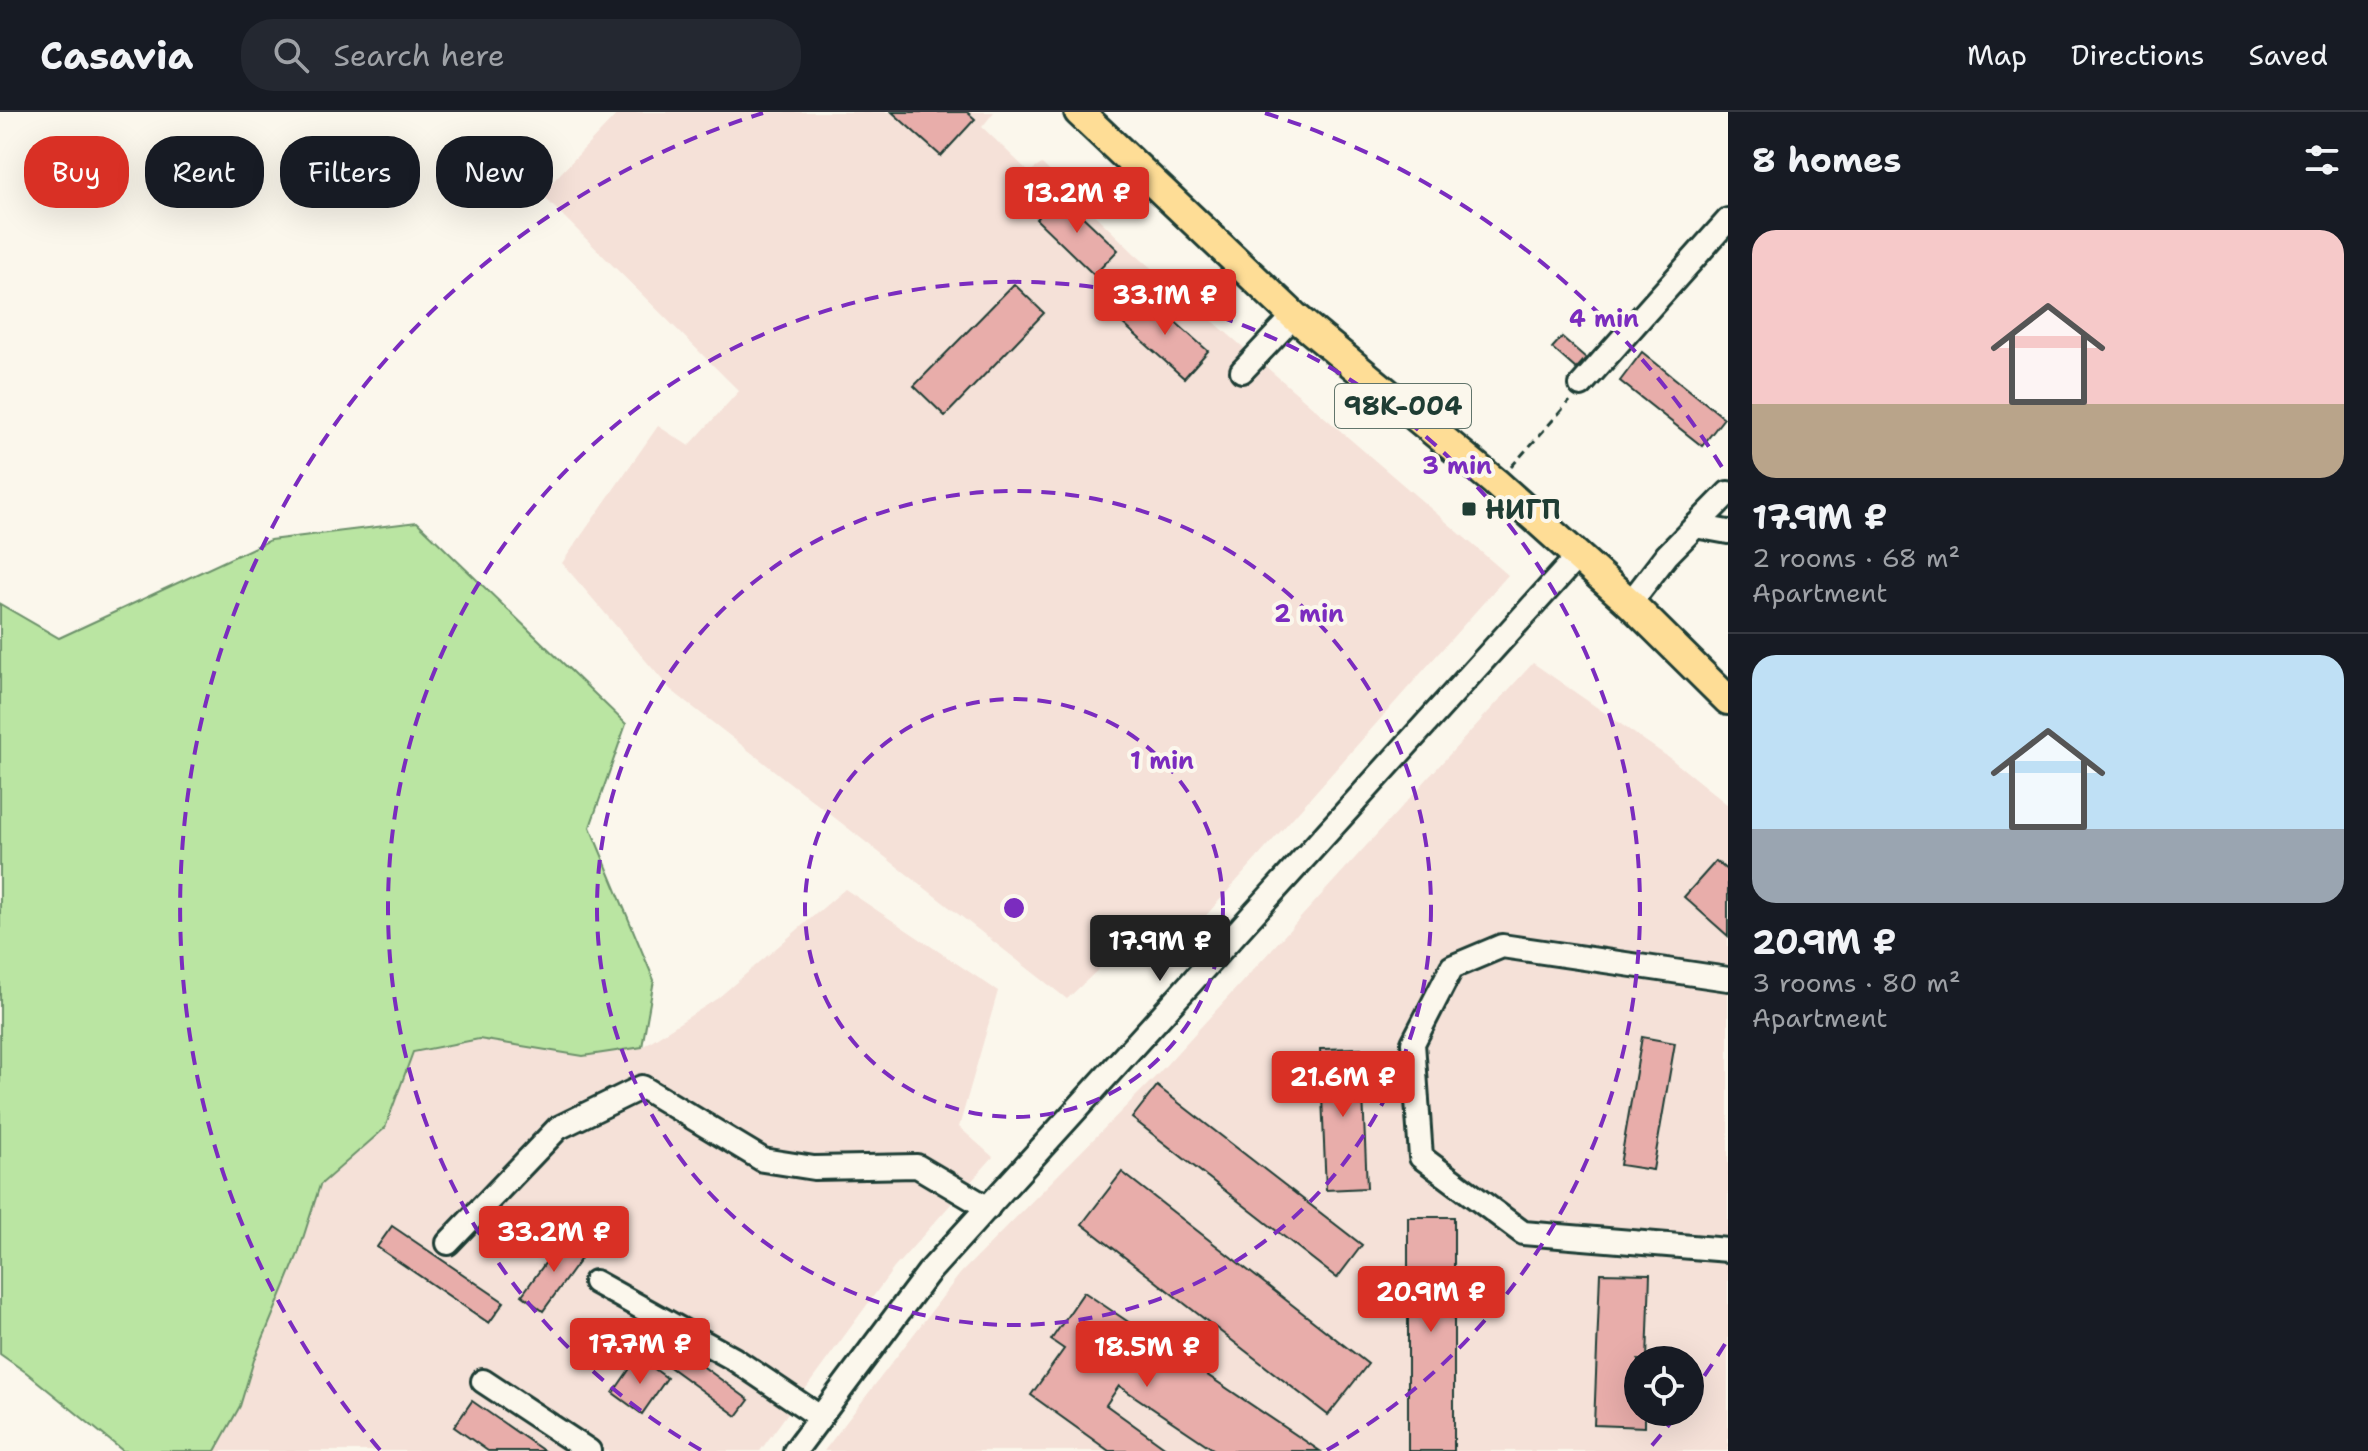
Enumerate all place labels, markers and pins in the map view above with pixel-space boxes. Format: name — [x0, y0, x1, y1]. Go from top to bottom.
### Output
pin: 13.2M ₽ — [1003, 167, 1151, 235]
pin: 33.1M ₽ — [1091, 269, 1239, 337]
place label: НИГП — [1485, 490, 1561, 528]
marker: НИГП — [1460, 500, 1478, 518]
centre of rings — [1000, 894, 1028, 922]
pin: 17.9M ₽ — [1086, 915, 1234, 983]
pin: 21.6M ₽ — [1269, 1051, 1417, 1119]
pin: 33.2M ₽ — [480, 1206, 628, 1274]
pin: 20.9M ₽ — [1357, 1266, 1505, 1334]
pin: 17.7M ₽ — [566, 1318, 714, 1386]
pin: 18.5M ₽ — [1073, 1321, 1221, 1389]

